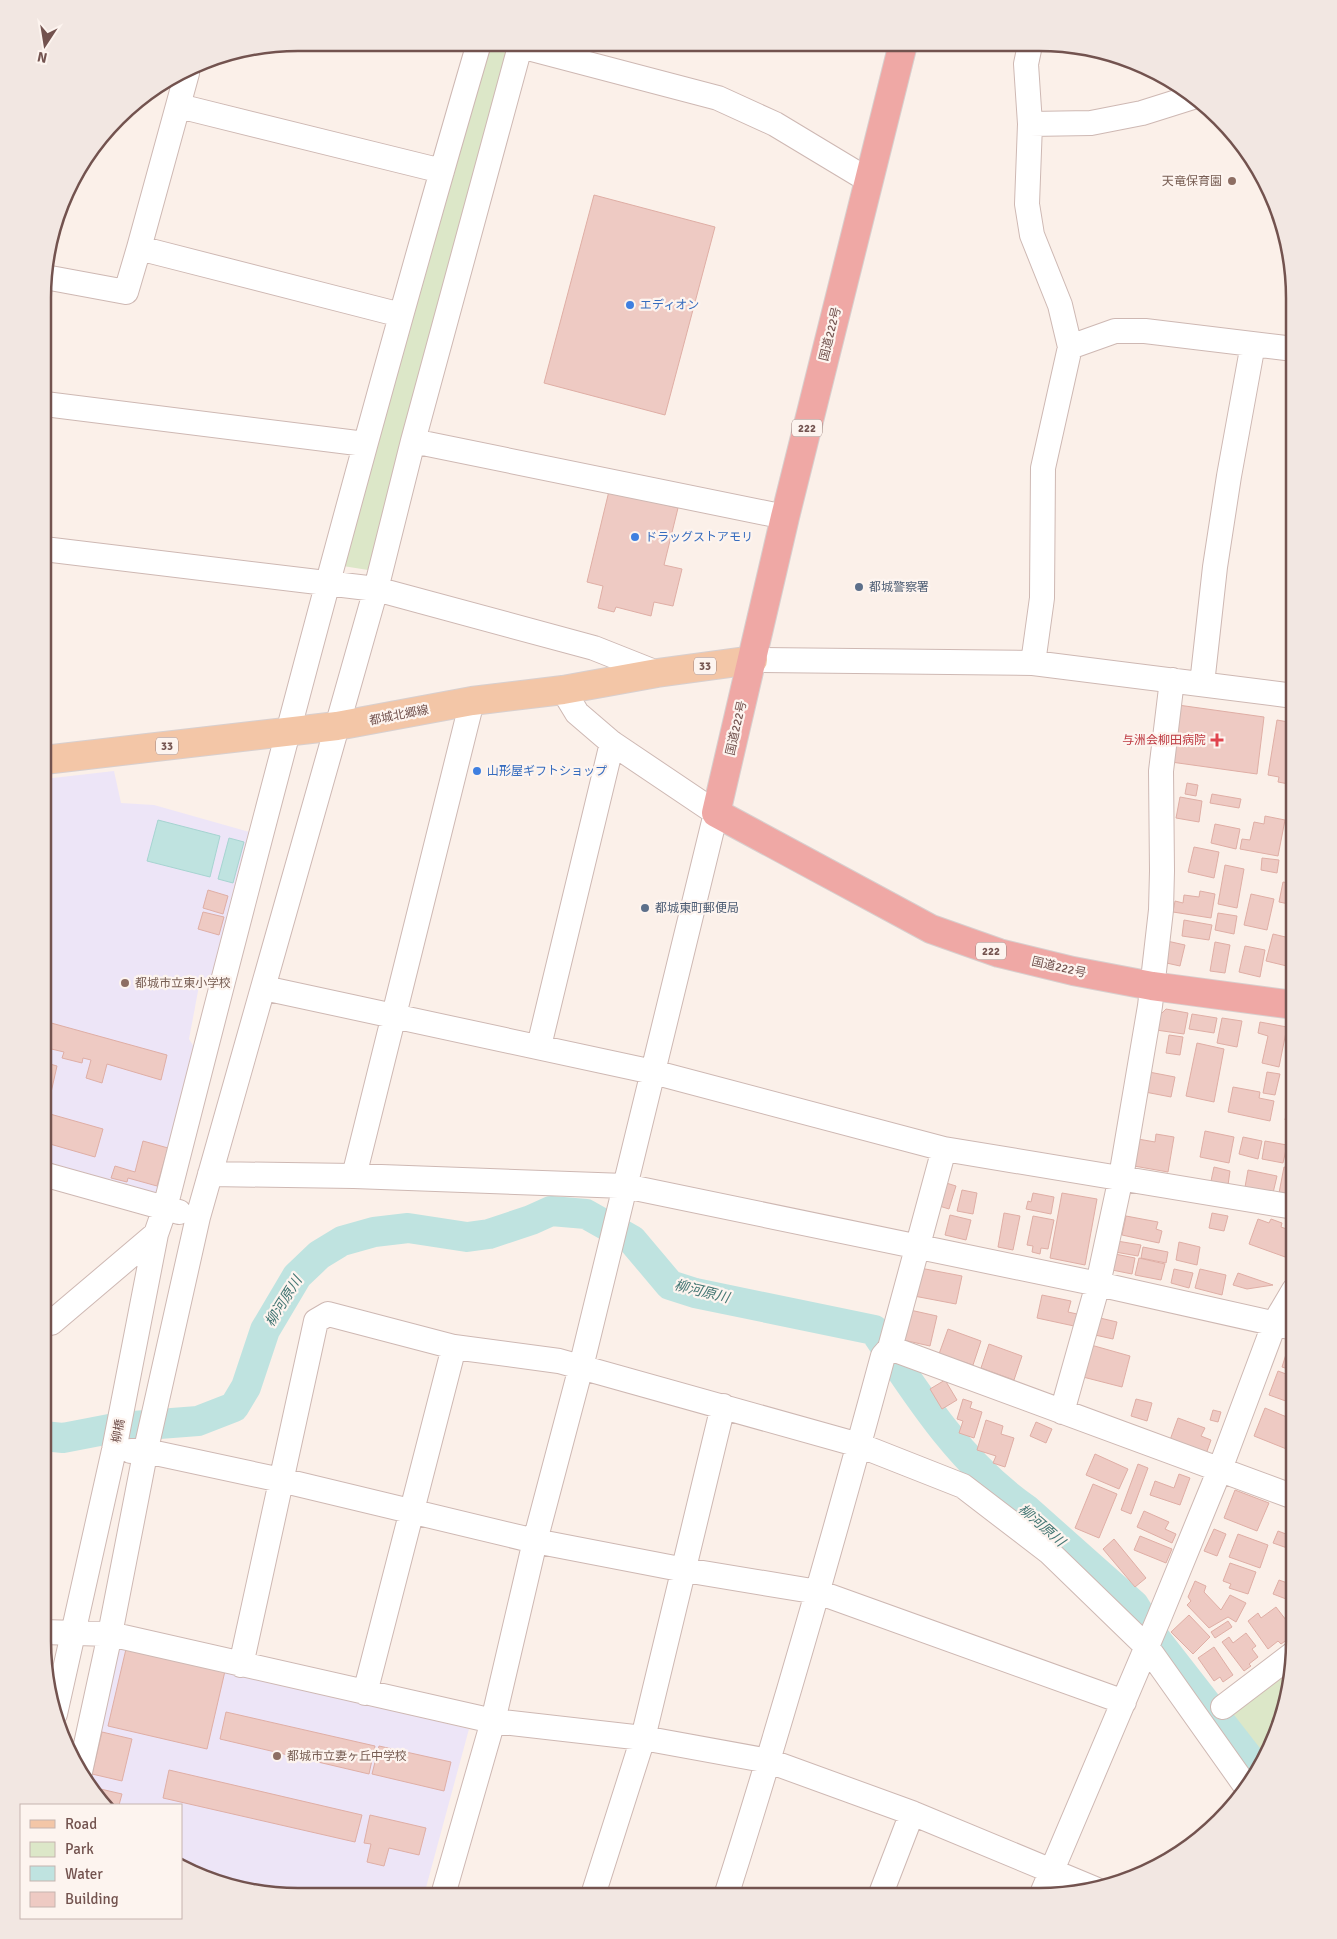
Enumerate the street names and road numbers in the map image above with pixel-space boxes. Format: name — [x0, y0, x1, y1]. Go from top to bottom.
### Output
street label: 国道222号 — [817, 305, 844, 363]
road number: 222 — [792, 419, 822, 436]
road number: 33 — [694, 658, 716, 674]
street label: 国道222号 — [723, 699, 750, 757]
street label: 都城北郷線 — [368, 702, 430, 729]
road number: 33 — [156, 738, 178, 754]
road number: 222 — [976, 942, 1006, 959]
street label: 国道222号 — [1030, 954, 1088, 981]
street label: 柳橋 — [109, 1418, 128, 1444]

